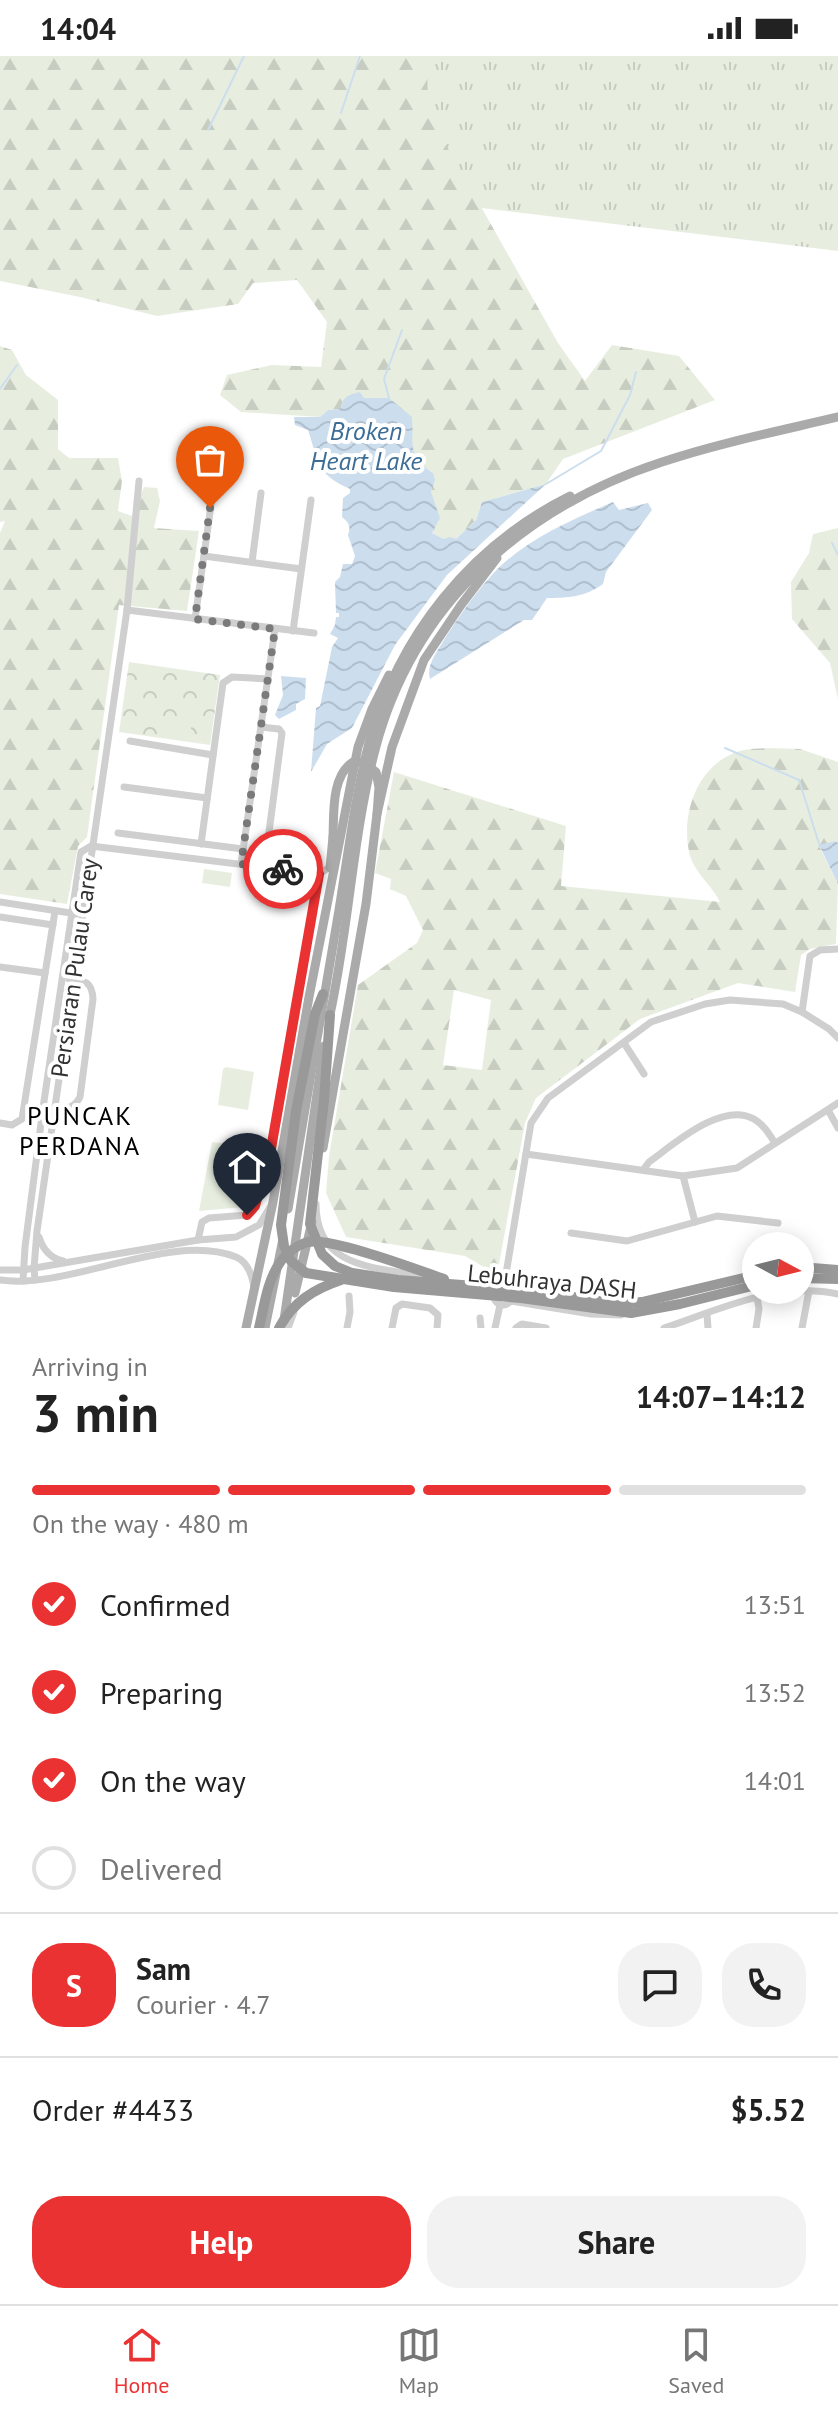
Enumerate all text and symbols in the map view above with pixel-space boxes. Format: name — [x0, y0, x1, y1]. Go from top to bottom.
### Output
text: 14:04 — [40, 9, 116, 48]
water label: Broken Heart Lake — [310, 414, 422, 477]
pin — [176, 426, 244, 508]
icon: bag — [188, 438, 232, 482]
courier — [243, 829, 323, 909]
icon: bike — [261, 847, 305, 891]
street label: Persiaran Pulau Carey — [44, 856, 105, 1079]
district label: PUNCAK PERDANA — [19, 1099, 141, 1162]
pin — [213, 1133, 281, 1215]
icon: home — [225, 1145, 269, 1189]
north arrow — [742, 1232, 814, 1304]
map controls — [742, 1232, 814, 1304]
street label: Lebuhraya DASH — [466, 1257, 638, 1306]
text: Arriving in — [32, 1350, 148, 1383]
text: 14:07–14:12 — [636, 1377, 806, 1416]
text: 3 min — [32, 1379, 159, 1446]
text: On the way · 480 m — [32, 1507, 249, 1540]
icon: check — [32, 1582, 76, 1626]
text: Confirmed — [100, 1585, 231, 1624]
text: 13:51 — [744, 1588, 806, 1621]
icon: check — [32, 1670, 76, 1714]
text: Preparing — [100, 1673, 223, 1712]
text: 13:52 — [744, 1676, 806, 1709]
icon: check — [32, 1758, 76, 1802]
text: On the way — [100, 1761, 246, 1800]
text: 14:01 — [744, 1764, 806, 1797]
text: Delivered — [100, 1849, 223, 1888]
button: chat — [618, 1943, 702, 2027]
button: phone — [722, 1943, 806, 2027]
text: Sam — [136, 1949, 191, 1988]
text: S — [66, 1966, 82, 2005]
text: Courier · 4.7 — [136, 1988, 270, 2021]
text: Order #4433 — [32, 2090, 194, 2129]
text: $5.52 — [731, 2090, 806, 2129]
button: Help — [32, 2196, 411, 2288]
button: Share — [427, 2196, 806, 2288]
tab: Home — [114, 2323, 169, 2399]
tab: Map — [397, 2323, 441, 2399]
tab: Saved — [668, 2323, 724, 2399]

